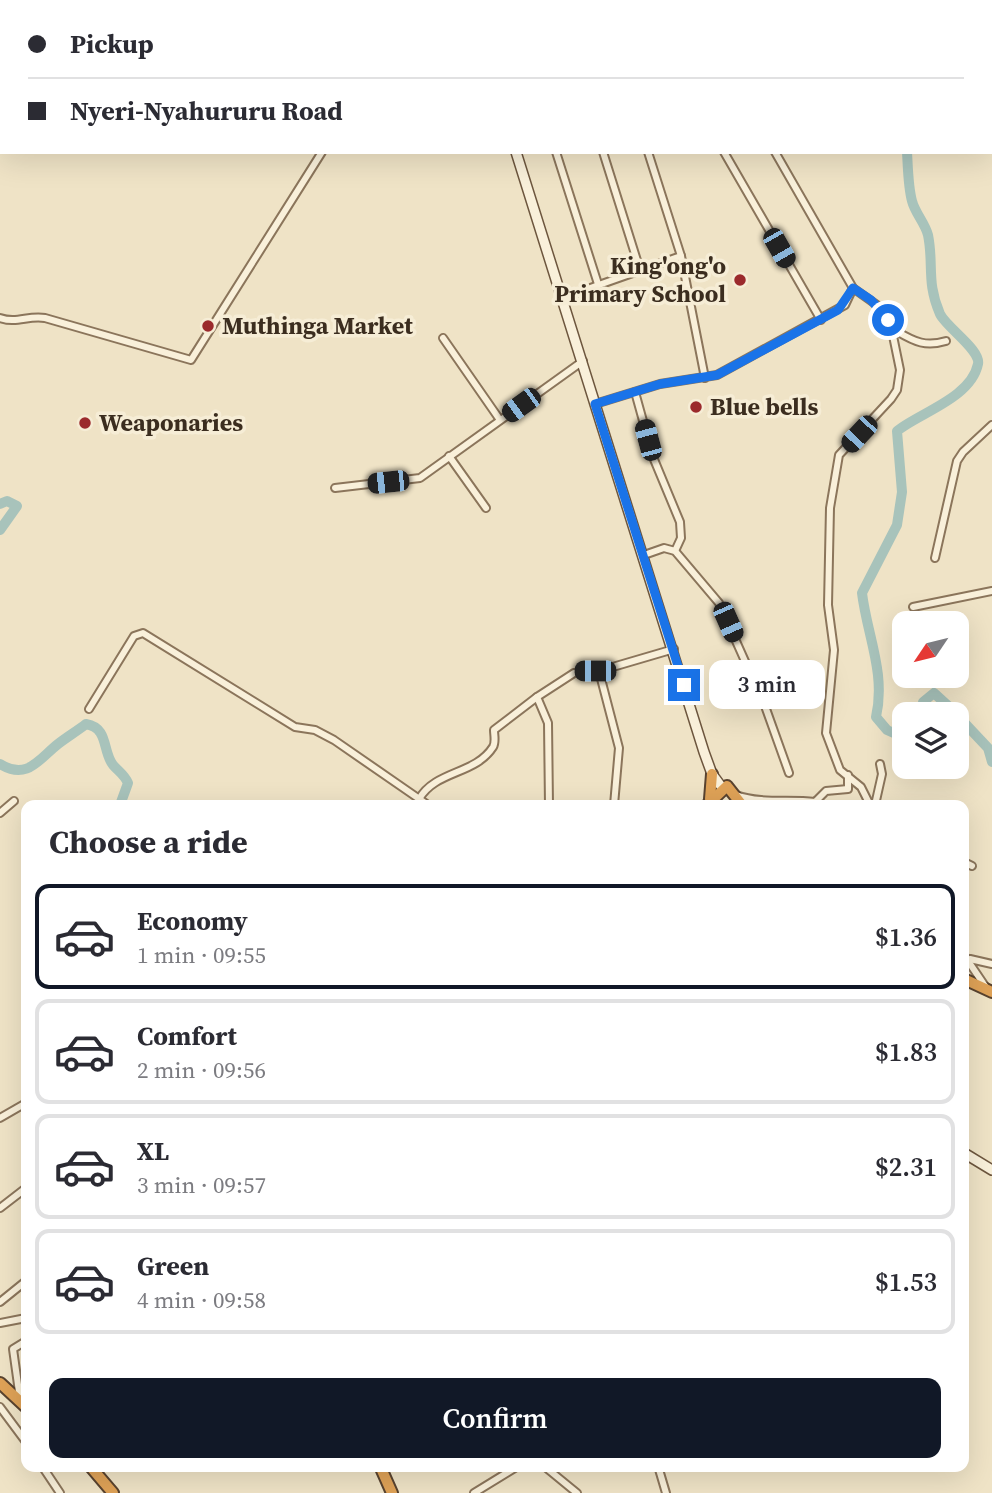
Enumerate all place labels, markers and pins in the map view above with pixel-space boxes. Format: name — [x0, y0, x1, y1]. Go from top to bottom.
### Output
place label: King'ong'o Primary School — [554, 249, 726, 310]
marker: King'ong'o Primary School — [732, 272, 748, 288]
place label: Muthinga Market — [222, 309, 413, 342]
marker: Muthinga Market — [200, 318, 216, 334]
place label: Blue bells — [710, 390, 819, 423]
marker: Blue bells — [688, 399, 704, 415]
place label: Weaponaries — [99, 406, 243, 439]
marker: Weaponaries — [77, 415, 93, 431]

